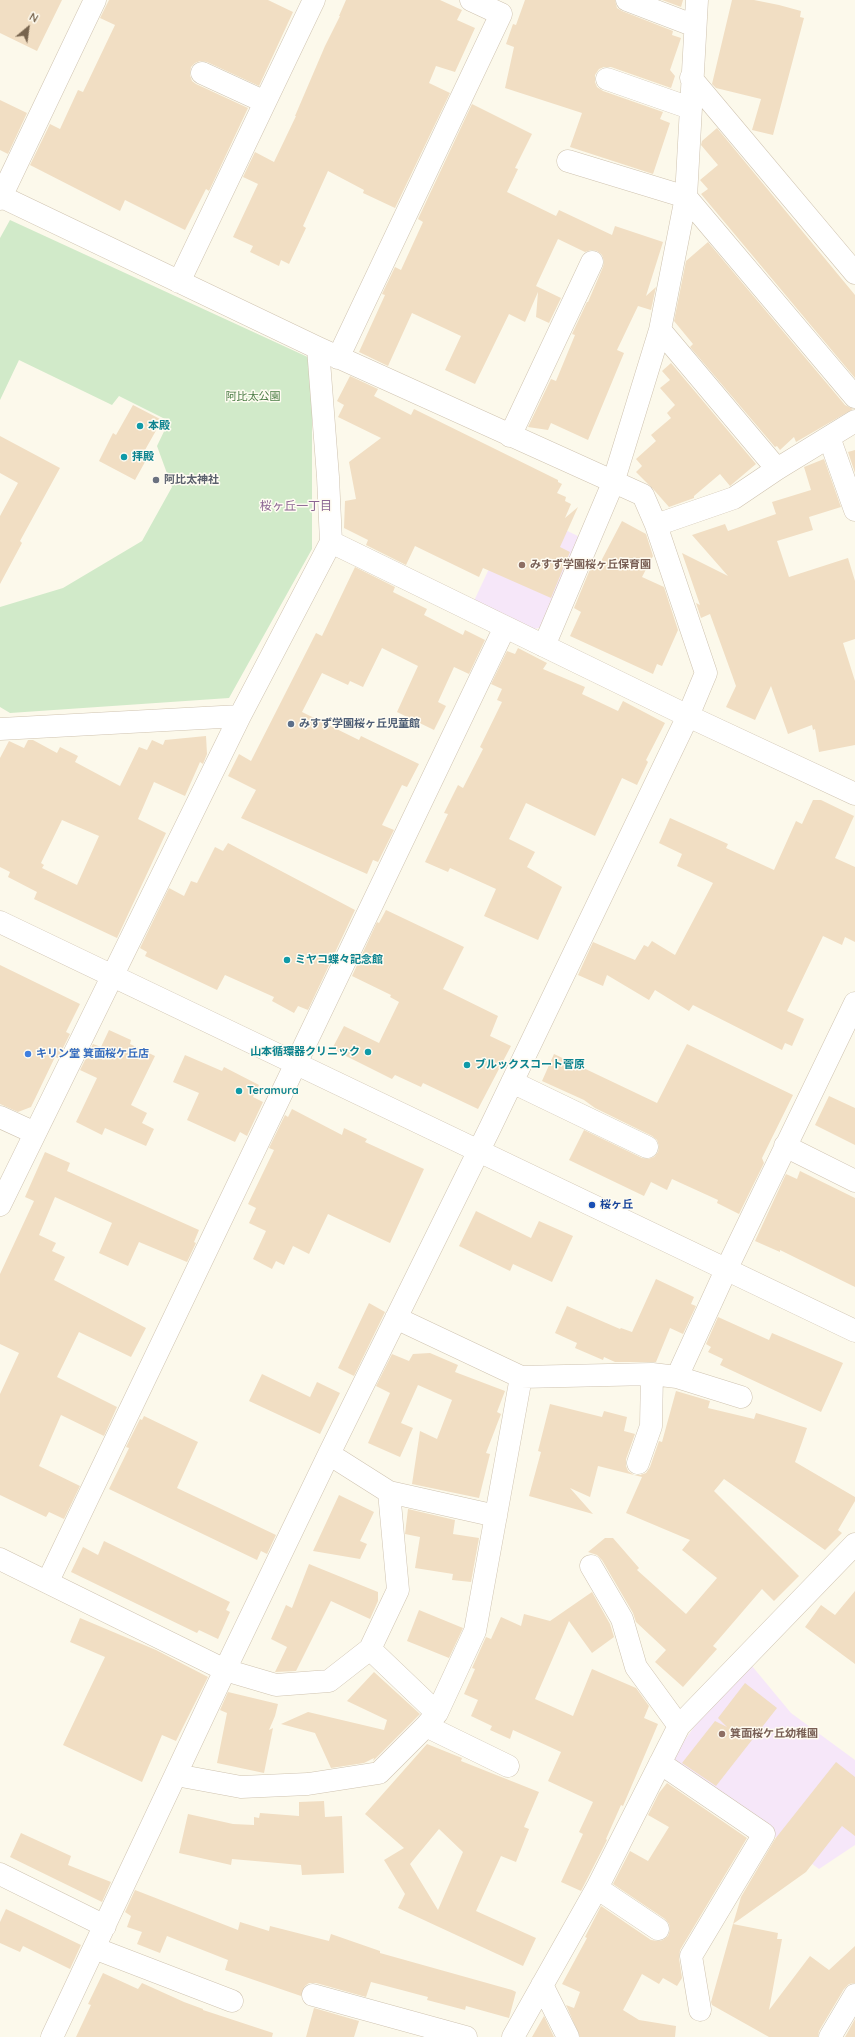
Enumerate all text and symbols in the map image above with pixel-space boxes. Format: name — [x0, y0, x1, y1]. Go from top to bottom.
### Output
north arrow — [8, 8, 48, 48]
text: N — [27, 9, 41, 26]
park label: 阿比太公園 — [226, 390, 280, 404]
place label: 本殿 — [148, 419, 170, 433]
marker: 本殿 — [135, 421, 145, 431]
place label: 拝殿 — [132, 450, 154, 464]
marker: 拝殿 — [119, 452, 129, 462]
place label: 阿比太神社 — [164, 473, 219, 487]
marker: 阿比太神社 — [151, 475, 161, 485]
district label: 桜ヶ丘一丁目 — [260, 499, 332, 513]
place label: みすず学園桜ヶ丘保育園 — [530, 558, 651, 572]
marker: みすず学園桜ヶ丘保育園 — [517, 560, 527, 570]
place label: みすず学園桜ヶ丘児童館 — [299, 717, 420, 731]
marker: みすず学園桜ヶ丘児童館 — [286, 719, 296, 729]
place label: ミヤコ蝶々記念館 — [295, 953, 383, 967]
marker: ミヤコ蝶々記念館 — [282, 955, 292, 965]
place label: 山本循環器クリニック — [250, 1045, 360, 1059]
place label: キリン堂 箕面桜ケ丘店 — [36, 1047, 149, 1061]
marker: 山本循環器クリニック — [363, 1047, 373, 1057]
marker: キリン堂 箕面桜ケ丘店 — [23, 1049, 33, 1059]
place label: ブルックスコート菅原 — [475, 1058, 585, 1072]
marker: ブルックスコート菅原 — [462, 1060, 472, 1070]
place label: Teramura — [247, 1084, 299, 1098]
marker: Teramura — [234, 1086, 244, 1096]
place label: 桜ヶ丘 — [600, 1198, 633, 1212]
marker: 桜ヶ丘 — [587, 1200, 597, 1210]
place label: 箕面桜ケ丘幼稚園 — [730, 1727, 818, 1741]
marker: 箕面桜ケ丘幼稚園 — [717, 1729, 727, 1739]

